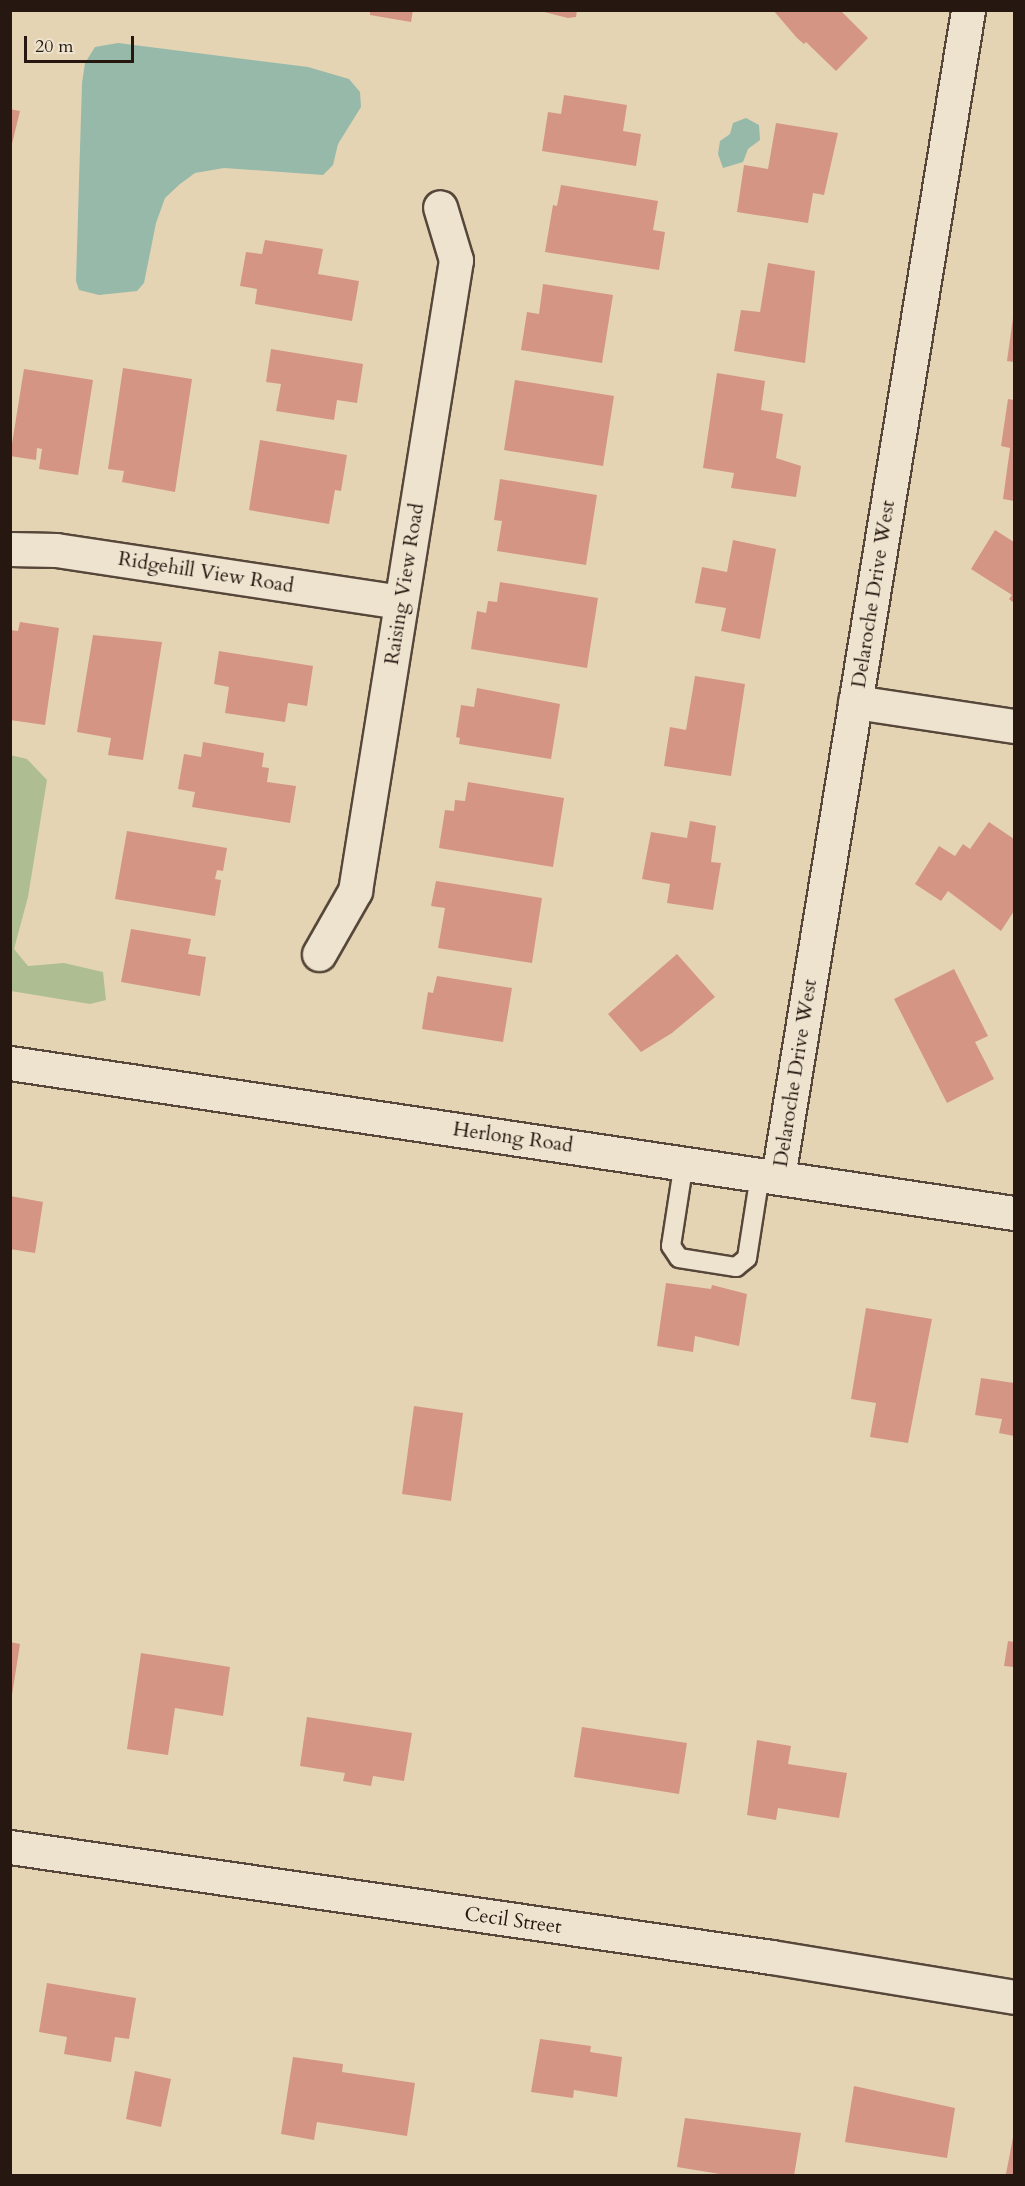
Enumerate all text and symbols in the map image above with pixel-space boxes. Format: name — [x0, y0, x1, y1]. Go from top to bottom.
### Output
scale bar — [27, 24, 136, 62]
text: 20 m — [35, 34, 74, 59]
street label: Delaroche Drive West — [846, 498, 900, 690]
street label: Raising View Road — [379, 502, 429, 666]
street label: Ridgehill View Road — [117, 546, 295, 598]
street label: Delaroche Drive West — [768, 977, 822, 1169]
street label: Herlong Road — [451, 1117, 575, 1157]
street label: Cecil Street — [463, 1901, 563, 1939]

